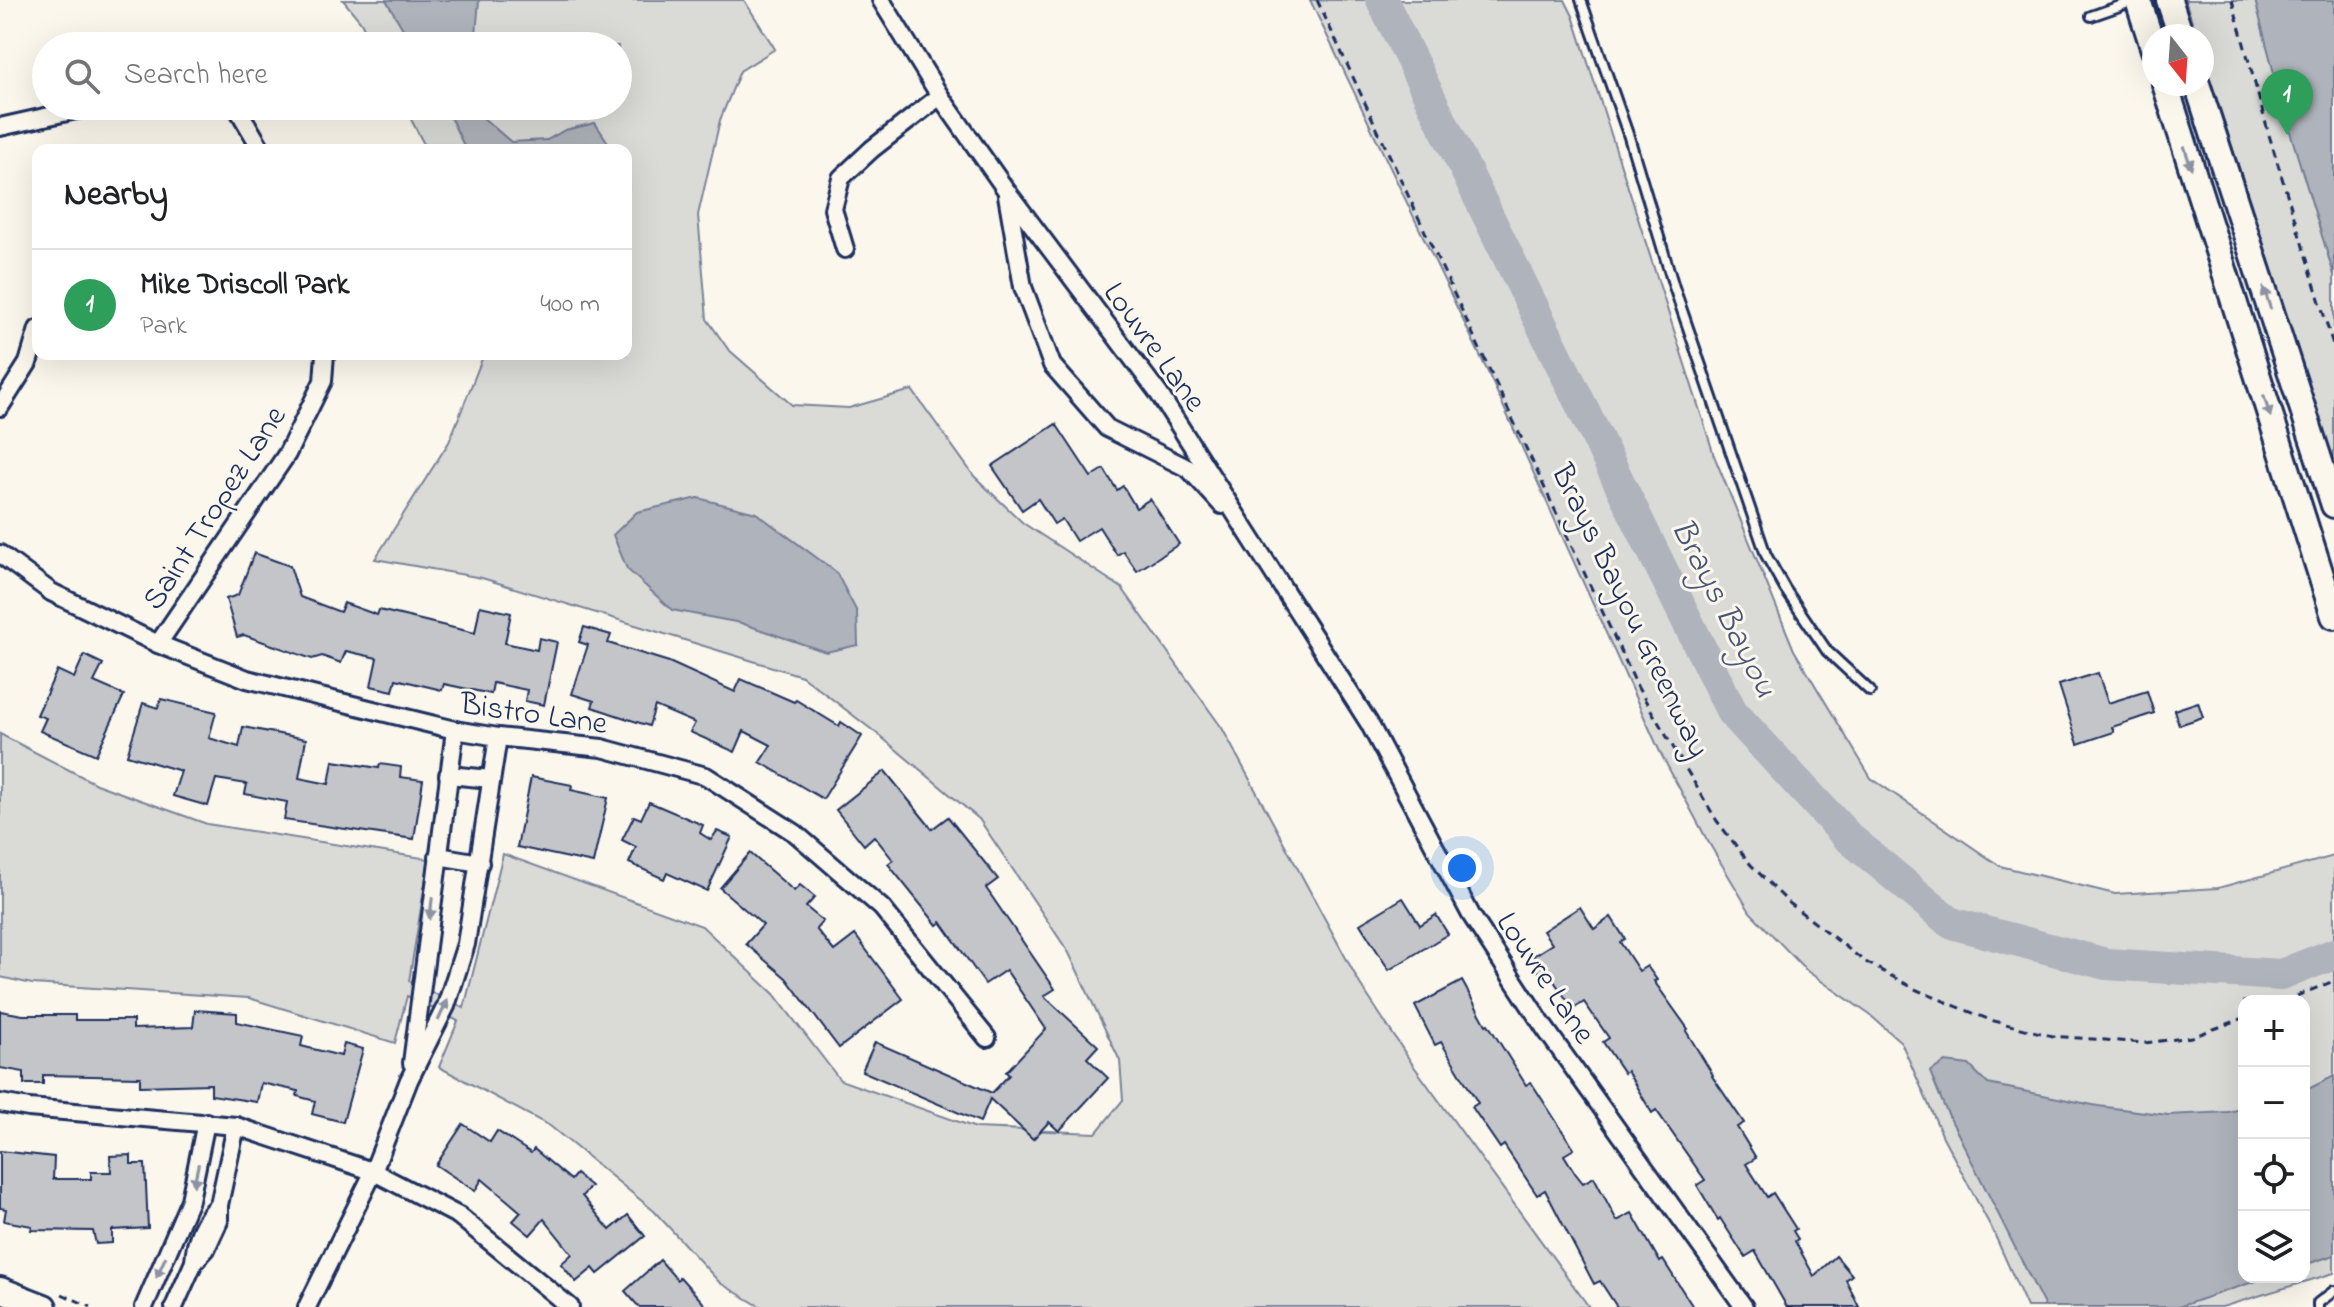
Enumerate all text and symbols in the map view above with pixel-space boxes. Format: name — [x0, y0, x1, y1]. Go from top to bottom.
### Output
north arrow — [2142, 24, 2214, 96]
search box — [32, 32, 632, 120]
icon: search — [60, 54, 104, 98]
text: Search here — [124, 54, 268, 98]
pin: 1 — [2261, 69, 2313, 135]
one-way arrow — [2183, 147, 2195, 171]
text: Nearby — [64, 171, 168, 221]
text: Mike Driscoll Park — [140, 264, 350, 308]
street label: Louvre Lane — [1090, 273, 1217, 423]
one-way arrow — [2261, 285, 2273, 309]
text: 1 — [86, 286, 94, 324]
text: 400 m — [540, 286, 600, 324]
text: Park — [140, 308, 187, 346]
one-way arrow — [2261, 394, 2274, 418]
street label: Saint Tropez Lane — [132, 397, 300, 620]
street label: Brays Bayou Greenway — [1537, 456, 1720, 766]
water label: Brays Bayou — [1656, 511, 1789, 707]
street label: Bistro Lane — [456, 682, 611, 749]
your location — [1442, 848, 1482, 888]
one-way arrow — [425, 896, 438, 921]
street label: Louvre Lane — [1483, 903, 1606, 1055]
map controls — [2238, 995, 2310, 1283]
button: + — [2238, 995, 2310, 1067]
one-way arrow — [437, 999, 450, 1022]
button: − — [2238, 1067, 2310, 1139]
button: locate — [2238, 1139, 2310, 1211]
one-way arrow — [189, 1163, 202, 1188]
button: layers — [2238, 1211, 2310, 1283]
one-way arrow — [155, 1255, 168, 1279]

